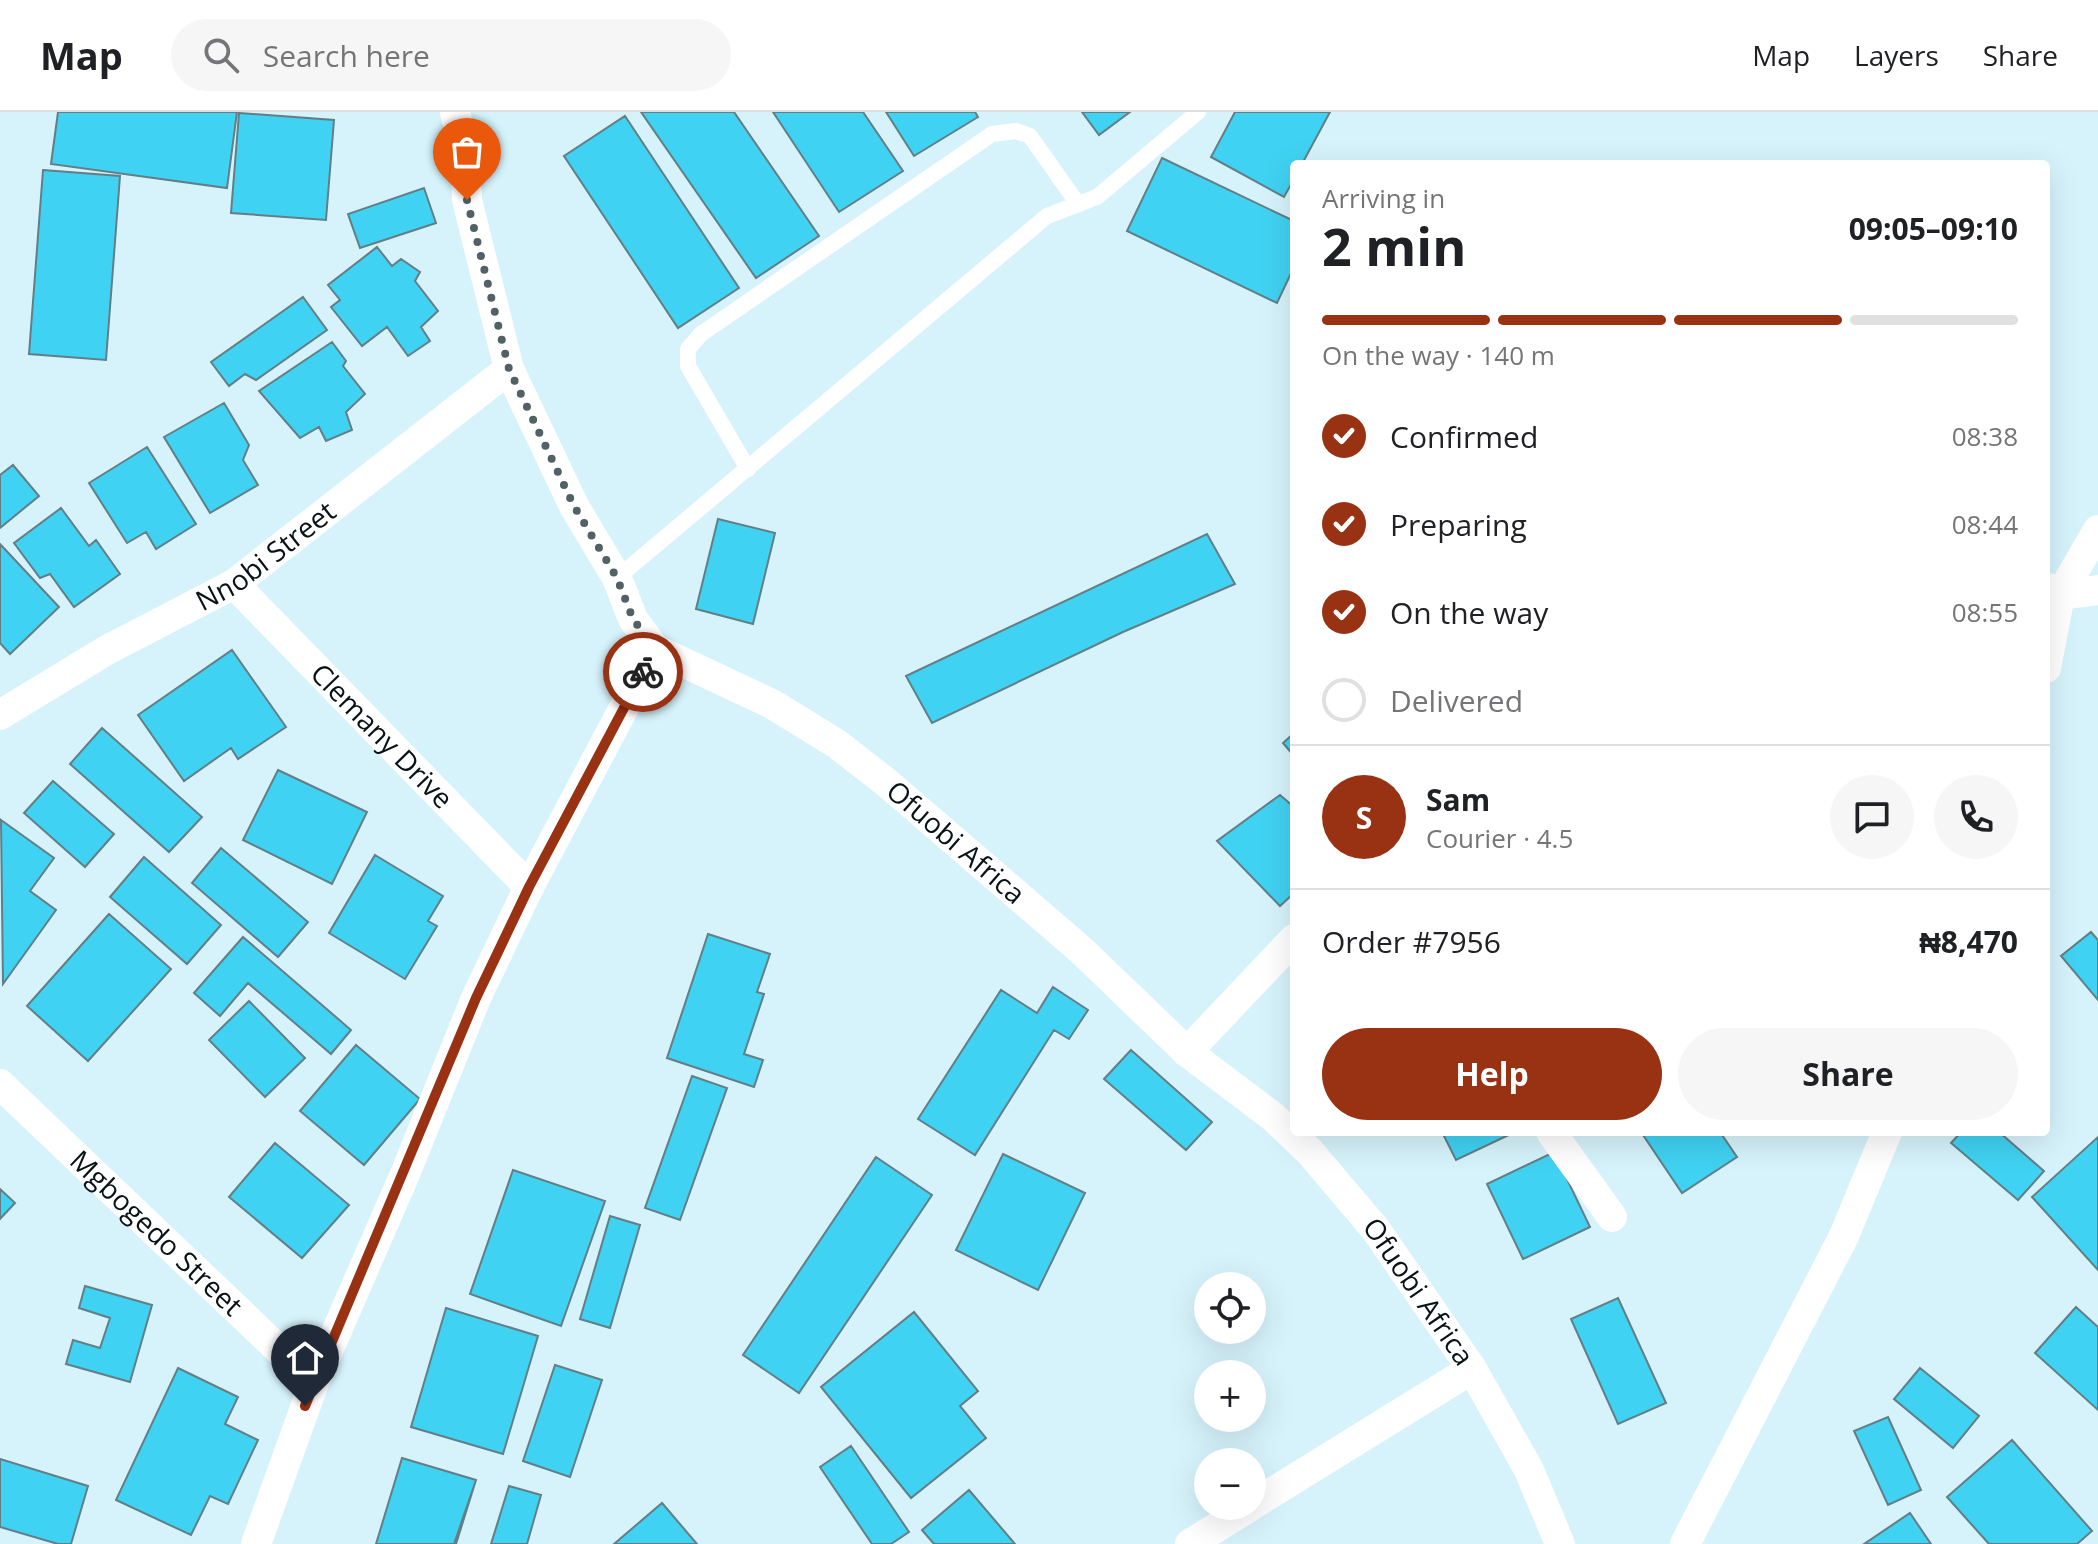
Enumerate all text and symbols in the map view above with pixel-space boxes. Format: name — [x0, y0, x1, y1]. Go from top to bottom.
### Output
search box — [171, 19, 731, 91]
text: Map — [40, 29, 123, 81]
icon: search — [199, 33, 243, 77]
text: Search here — [263, 35, 430, 76]
text: Map — [1752, 36, 1810, 74]
text: Layers — [1854, 36, 1939, 74]
text: Share — [1983, 36, 2058, 74]
pin — [433, 118, 501, 200]
icon: bag — [445, 130, 489, 174]
text: Arriving in — [1322, 180, 1445, 216]
text: 09:05–09:10 — [1849, 208, 2018, 249]
text: 2 min — [1322, 210, 1466, 281]
text: On the way · 140 m — [1322, 337, 1555, 373]
icon: check — [1322, 414, 1366, 458]
text: Confirmed — [1390, 416, 1538, 457]
text: 08:38 — [1952, 418, 2018, 454]
street label: Nnobi Street — [189, 492, 343, 619]
icon: check — [1322, 502, 1366, 546]
text: Preparing — [1390, 504, 1527, 545]
text: 08:44 — [1952, 506, 2018, 542]
icon: check — [1322, 590, 1366, 634]
text: On the way — [1390, 592, 1548, 633]
text: 08:55 — [1952, 594, 2018, 630]
courier — [603, 632, 683, 712]
icon: bike — [621, 650, 665, 694]
street label: Clemany Drive — [303, 654, 462, 816]
text: Delivered — [1390, 680, 1523, 721]
street label: Ofuobi Africa — [879, 771, 1034, 912]
button: chat — [1830, 775, 1914, 859]
button: phone — [1934, 775, 2018, 859]
text: Sam — [1426, 779, 1490, 820]
text: S — [1356, 797, 1372, 838]
text: Courier · 4.5 — [1426, 820, 1573, 856]
text: Order #7956 — [1322, 921, 1501, 962]
text: ₦8,470 — [1919, 921, 2018, 962]
button: Help — [1322, 1028, 1662, 1120]
button: Share — [1678, 1028, 2018, 1120]
street label: Mgbogedo Street — [63, 1141, 252, 1324]
street label: Ofuobi Africa — [1355, 1209, 1484, 1372]
map controls — [1194, 1272, 1266, 1520]
button: locate — [1194, 1272, 1266, 1344]
pin — [271, 1324, 339, 1406]
icon: home — [283, 1336, 327, 1380]
button: + — [1194, 1360, 1266, 1432]
button: − — [1194, 1448, 1266, 1520]

